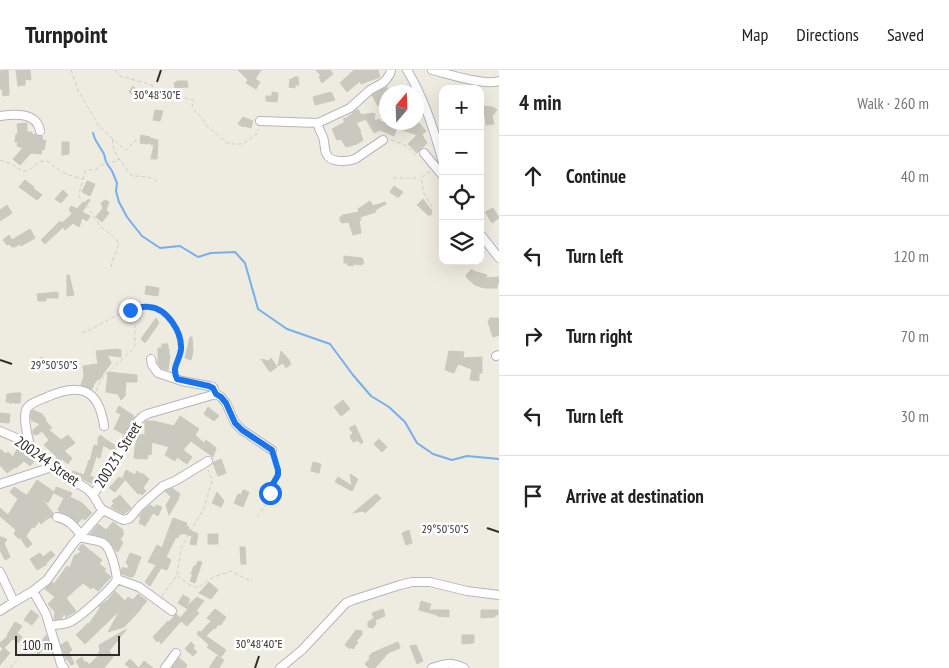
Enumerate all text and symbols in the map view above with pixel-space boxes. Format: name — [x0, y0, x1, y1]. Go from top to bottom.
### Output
text: Turnpoint — [25, 19, 107, 50]
text: Map — [742, 23, 768, 46]
text: Directions — [796, 23, 859, 46]
text: Saved — [887, 23, 924, 46]
north arrow — [379, 85, 424, 130]
map controls — [439, 85, 484, 265]
button: + — [439, 85, 484, 130]
text: 30°48'30"E — [133, 87, 181, 102]
text: 4 min — [519, 89, 561, 116]
text: Walk · 260 m — [857, 93, 929, 113]
button: − — [439, 130, 484, 175]
icon: ahead — [519, 162, 547, 190]
text: Continue — [566, 164, 626, 188]
text: 40 m — [901, 166, 929, 186]
button: locate — [439, 175, 484, 220]
button: layers — [439, 220, 484, 265]
icon: left — [519, 242, 547, 270]
text: Turn left — [566, 244, 623, 268]
text: 120 m — [894, 246, 929, 266]
route end — [119, 299, 142, 322]
icon: right — [519, 322, 547, 350]
text: Turn right — [566, 324, 632, 348]
text: 70 m — [901, 326, 929, 346]
text: 29°50'50"S — [30, 357, 78, 372]
icon: left — [519, 402, 547, 430]
text: Turn left — [566, 404, 623, 428]
text: 30 m — [901, 406, 929, 426]
street label: 200231 Street — [90, 418, 145, 491]
street label: 200244 Street — [11, 431, 83, 490]
route start — [259, 482, 282, 505]
icon: arrive — [519, 482, 547, 510]
text: Arrive at destination — [566, 484, 704, 508]
text: 29°50'50"S — [421, 521, 469, 536]
scale bar — [15, 633, 120, 656]
text: 100 m — [22, 636, 53, 654]
text: 30°48'40"E — [235, 636, 283, 651]

